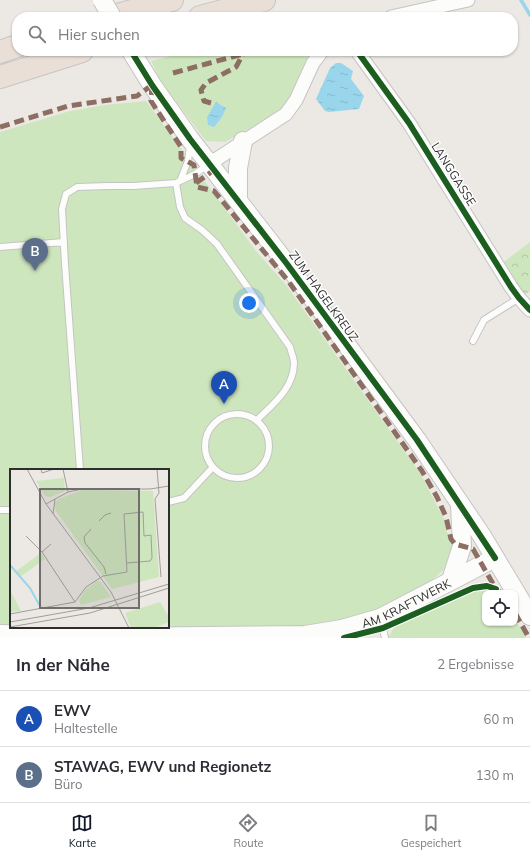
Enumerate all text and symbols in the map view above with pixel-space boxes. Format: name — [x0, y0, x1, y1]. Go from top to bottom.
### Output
search box — [12, 12, 518, 56]
icon: search — [26, 23, 48, 45]
text: Hier suchen — [58, 25, 140, 44]
street label: LANGGASSE — [428, 139, 480, 209]
pin: B — [22, 238, 48, 271]
street label: ZUM HAGELKREUZ — [286, 248, 362, 344]
your location — [239, 293, 259, 313]
pin: A — [211, 371, 237, 404]
inset map — [10, 469, 169, 628]
street label: AM KRAFTWERK — [360, 575, 454, 630]
map controls — [482, 590, 518, 626]
button: locate — [482, 590, 518, 626]
text: In der Nähe — [16, 654, 110, 675]
text: 2 Ergebnisse — [437, 656, 514, 672]
text: EWV — [54, 701, 91, 720]
text: A — [24, 711, 34, 727]
text: 60 m — [484, 711, 514, 727]
text: Haltestelle — [54, 720, 118, 736]
text: STAWAG, EWV und Regionetz — [54, 757, 271, 776]
text: B — [25, 767, 33, 783]
text: 130 m — [476, 767, 514, 783]
text: Büro — [54, 776, 82, 792]
tab: Karte — [69, 812, 96, 850]
tab: Route — [234, 812, 263, 850]
tab: Gespeichert — [401, 812, 461, 850]

